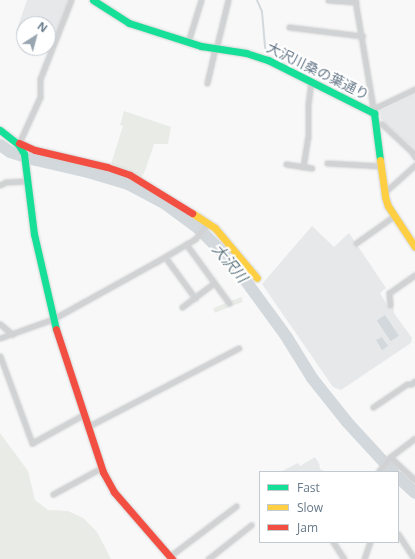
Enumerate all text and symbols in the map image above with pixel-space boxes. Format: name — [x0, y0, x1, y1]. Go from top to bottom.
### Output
north arrow — [16, 16, 56, 56]
text: N — [35, 18, 51, 35]
street label: 大沢川桑の葉通り — [264, 39, 372, 103]
water label: 大沢川 — [209, 240, 251, 286]
legend — [259, 471, 399, 543]
text: Fast — [297, 479, 320, 496]
text: Slow — [297, 499, 323, 516]
text: Jam — [297, 519, 318, 536]

